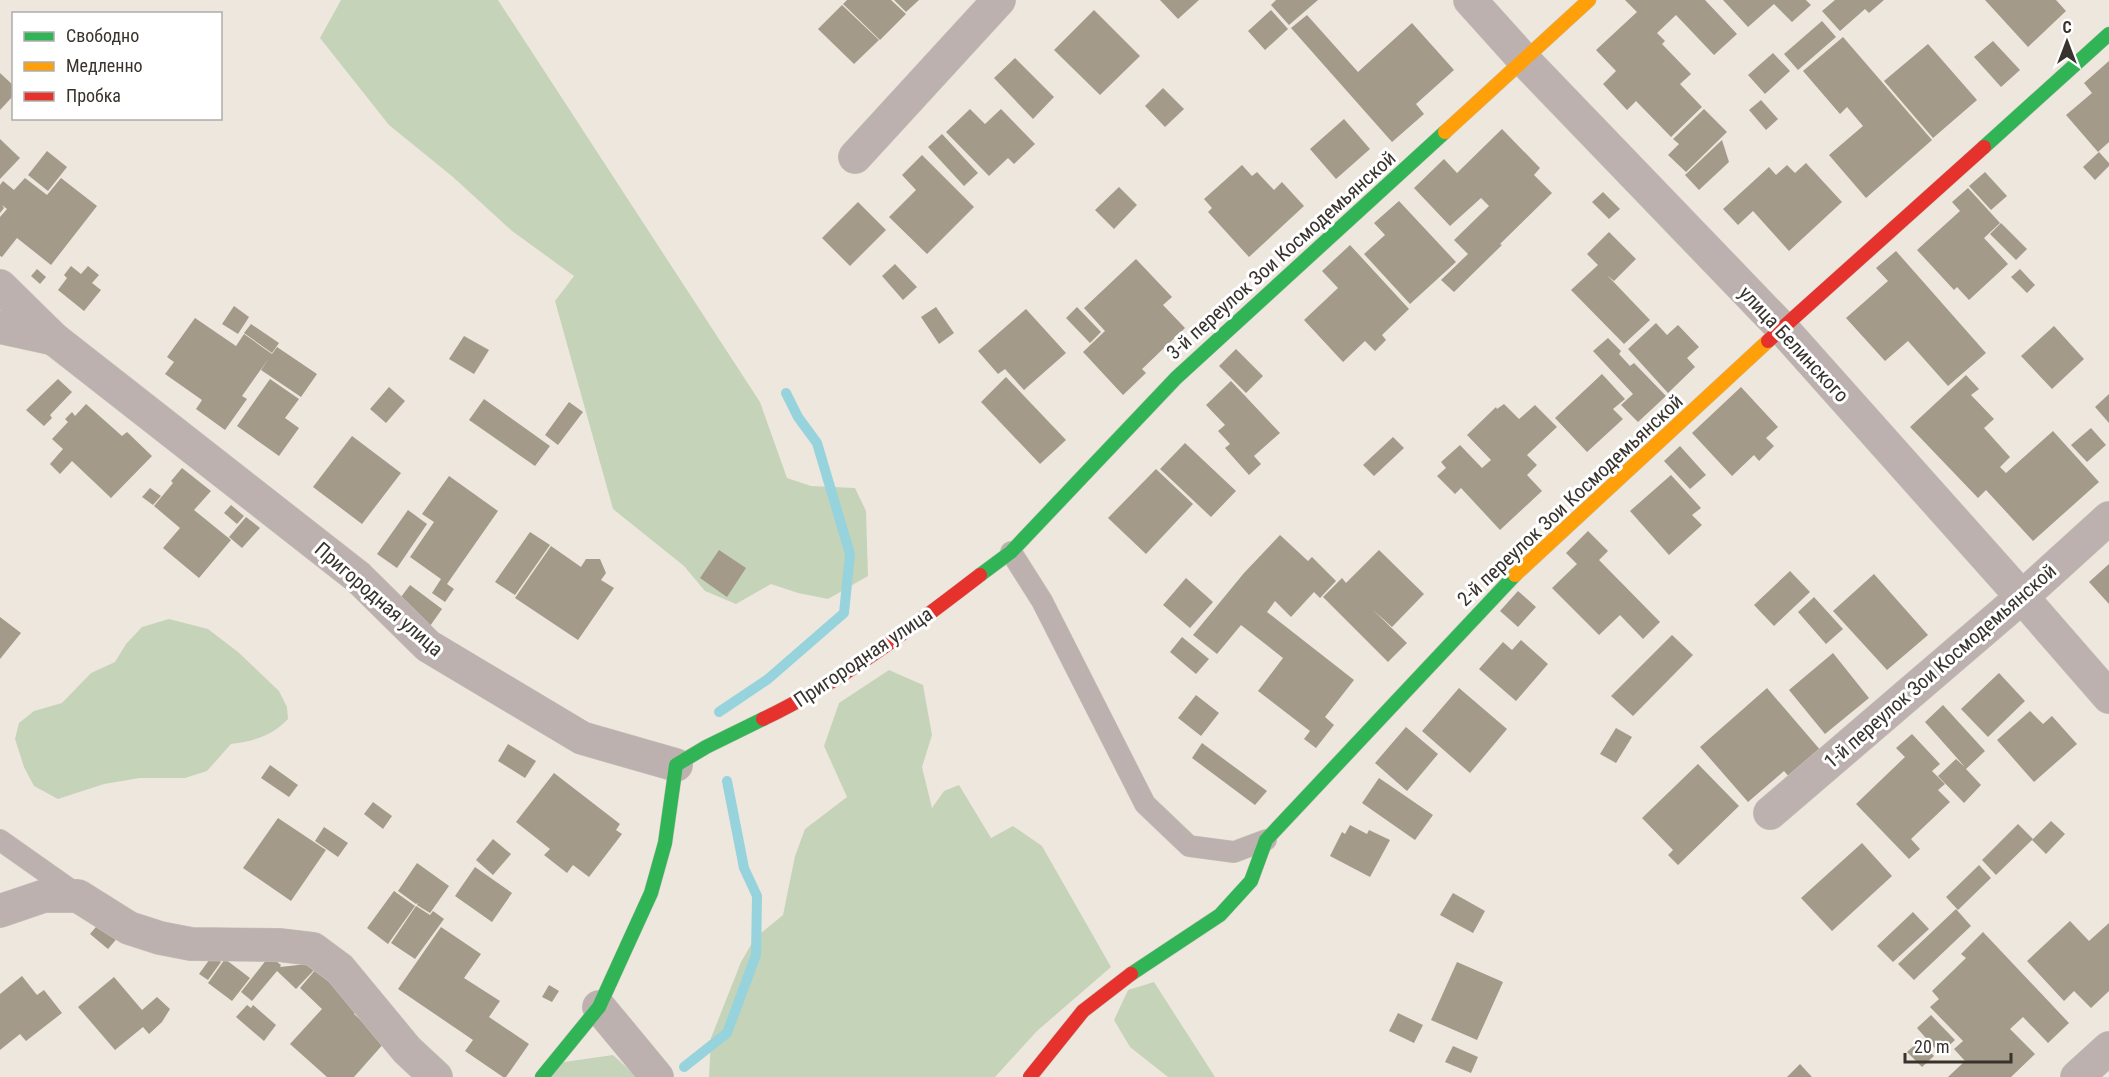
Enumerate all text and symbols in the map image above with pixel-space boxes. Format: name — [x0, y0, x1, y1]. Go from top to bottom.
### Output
legend — [12, 12, 222, 120]
north arrow — [2037, 12, 2097, 72]
text: С — [2062, 18, 2072, 37]
text: Свободно — [66, 25, 139, 46]
text: Медленно — [66, 55, 143, 76]
text: Пробка — [66, 85, 121, 106]
street label: 3-й переулок Зои Космодемьянской — [1162, 146, 1400, 364]
street label: улица Белинского — [1734, 281, 1854, 407]
street label: 2-й переулок Зои Космодемьянской — [1452, 389, 1688, 611]
street label: Пригородная улица — [310, 537, 448, 661]
street label: 1-й переулок Зои Космодемьянской — [1819, 559, 2061, 773]
street label: Пригородная улица — [789, 602, 937, 712]
scale bar — [1905, 1026, 2012, 1064]
text: 20 m — [1914, 1036, 1949, 1057]

